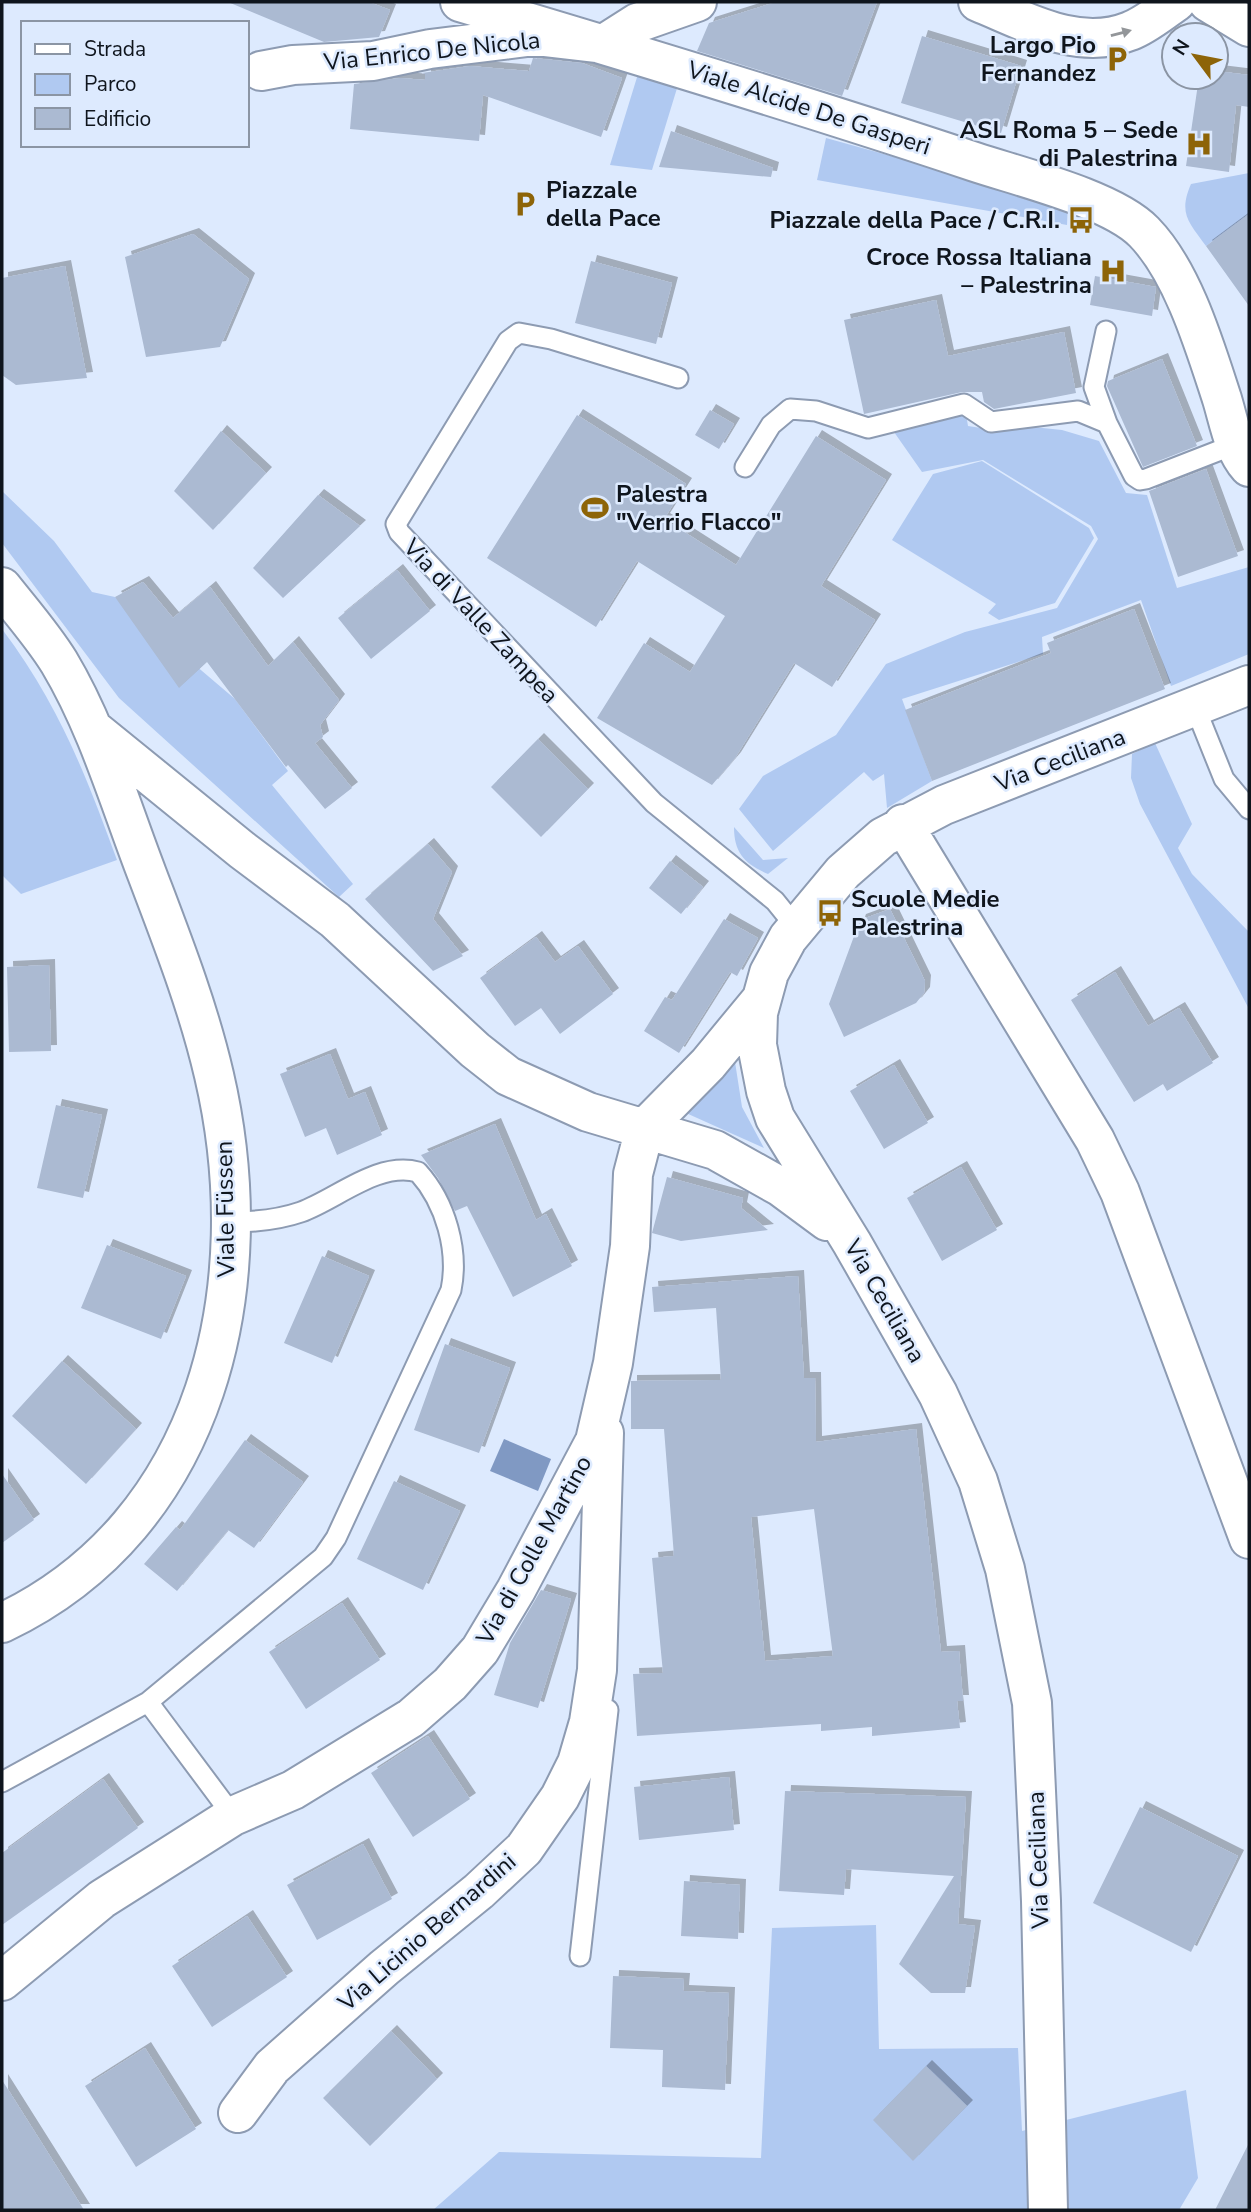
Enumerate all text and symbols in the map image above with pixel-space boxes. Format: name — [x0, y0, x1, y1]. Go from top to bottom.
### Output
legend — [21, 21, 248, 147]
north arrow — [1160, 21, 1230, 91]
street label: Via Enrico De Nicola — [321, 24, 542, 78]
one-way arrow — [1110, 28, 1131, 38]
place label: Largo Pio Fernandez — [981, 29, 1096, 89]
text: Strada — [84, 35, 146, 63]
text: N — [1167, 35, 1196, 60]
parking icon: Largo Pio Fernandez — [1102, 44, 1132, 74]
street label: Viale Alcide De Gasperi — [682, 53, 935, 162]
text: Parco — [84, 70, 137, 98]
text: Edificio — [84, 105, 151, 133]
place label: ASL Roma 5 – Sede di Palestrina — [960, 114, 1178, 174]
hospital icon: ASL Roma 5 – Sede di Palestrina — [1184, 129, 1214, 159]
place label: Piazzale della Pace — [546, 174, 661, 234]
parking icon: Piazzale della Pace — [510, 189, 540, 219]
place label: Piazzale della Pace / C.R.I. — [770, 204, 1060, 236]
bus stop icon: Piazzale della Pace / C.R.I. — [1066, 205, 1096, 235]
place label: Croce Rossa Italiana – Palestrina — [866, 241, 1092, 301]
hospital icon: Croce Rossa Italiana – Palestrina — [1098, 256, 1128, 286]
place label: Palestra "Verrio Flacco" — [616, 478, 782, 538]
sports icon: Palestra "Verrio Flacco" — [580, 493, 610, 523]
street label: Via di Valle Zampea — [396, 531, 566, 710]
street label: Via Ceciliana — [989, 720, 1130, 800]
place label: Scuole Medie Palestrina — [851, 883, 1000, 943]
bus stop icon: Scuole Medie Palestrina — [815, 898, 845, 928]
street label: Viale Füssen — [208, 1140, 242, 1279]
street label: Via Ceciliana — [836, 1233, 933, 1369]
street label: Via di Colle Martino — [468, 1450, 599, 1651]
street label: Via Ceciliana — [1020, 1791, 1056, 1930]
street label: Via Licinio Bernardini — [330, 1846, 523, 2019]

